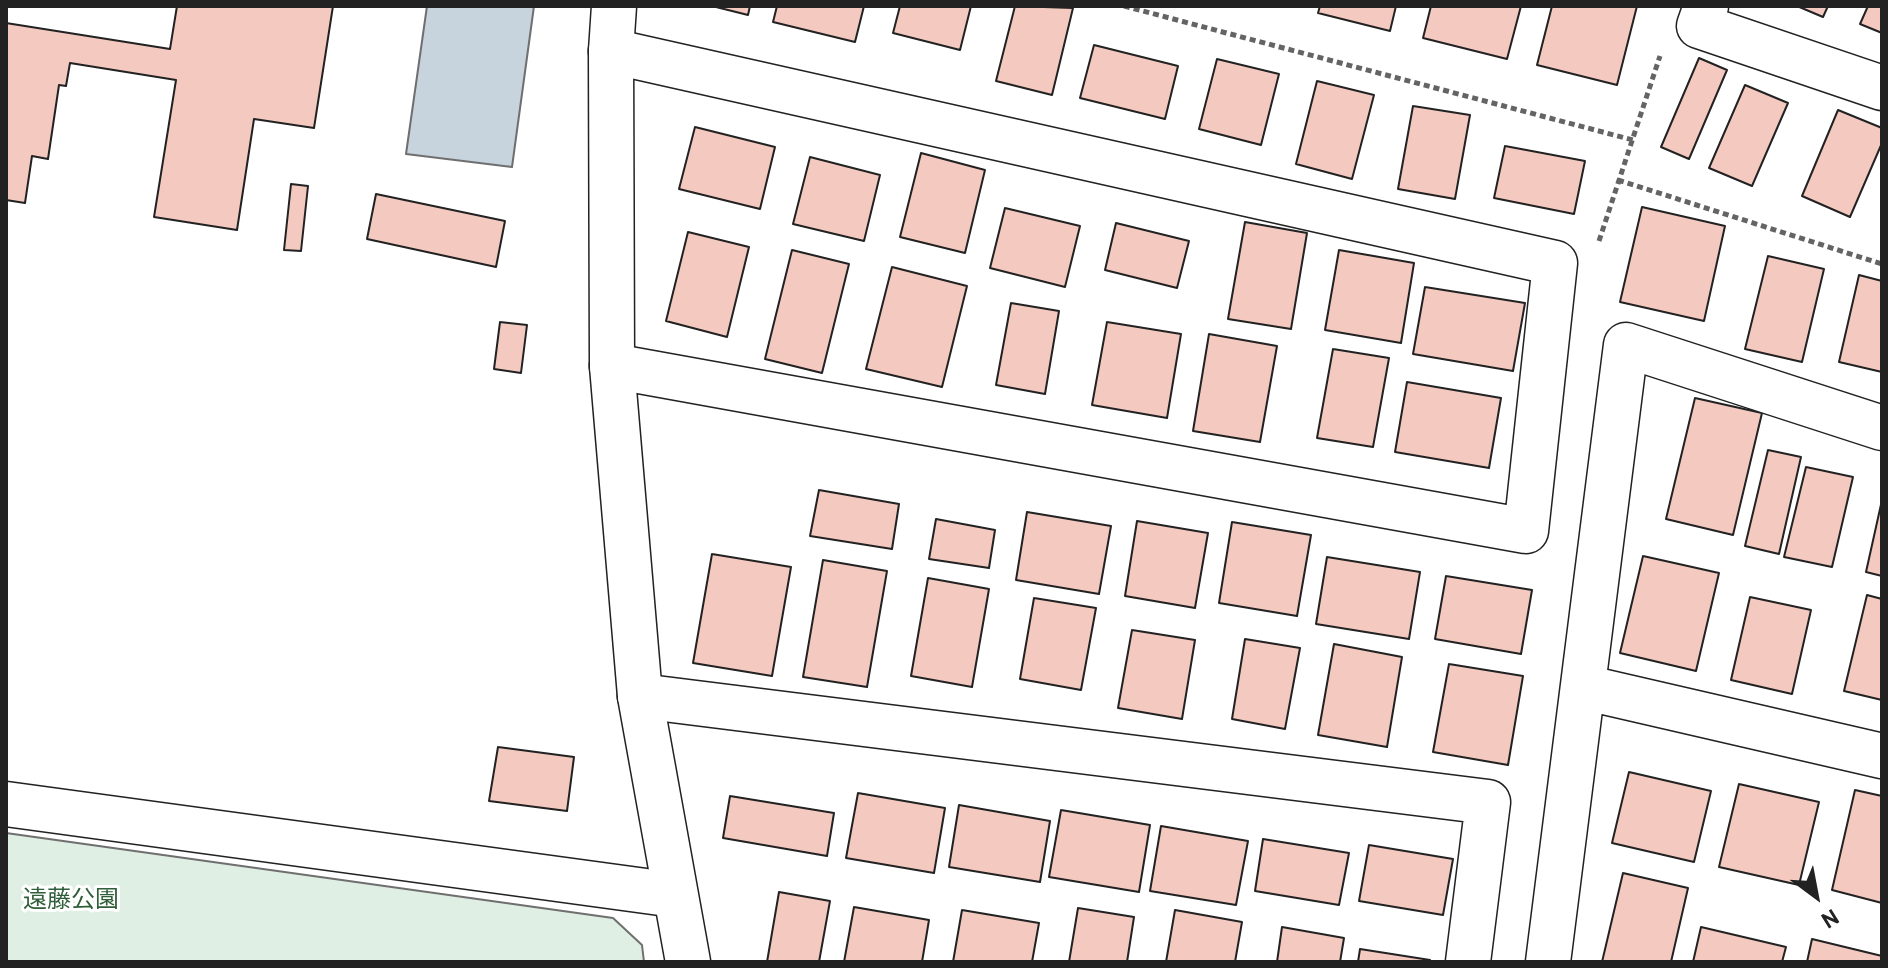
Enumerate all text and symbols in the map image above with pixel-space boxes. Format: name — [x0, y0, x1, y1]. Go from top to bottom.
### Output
north arrow — [1776, 856, 1856, 936]
park label: 遠藤公園 — [23, 888, 119, 916]
text: N — [1815, 901, 1843, 932]

